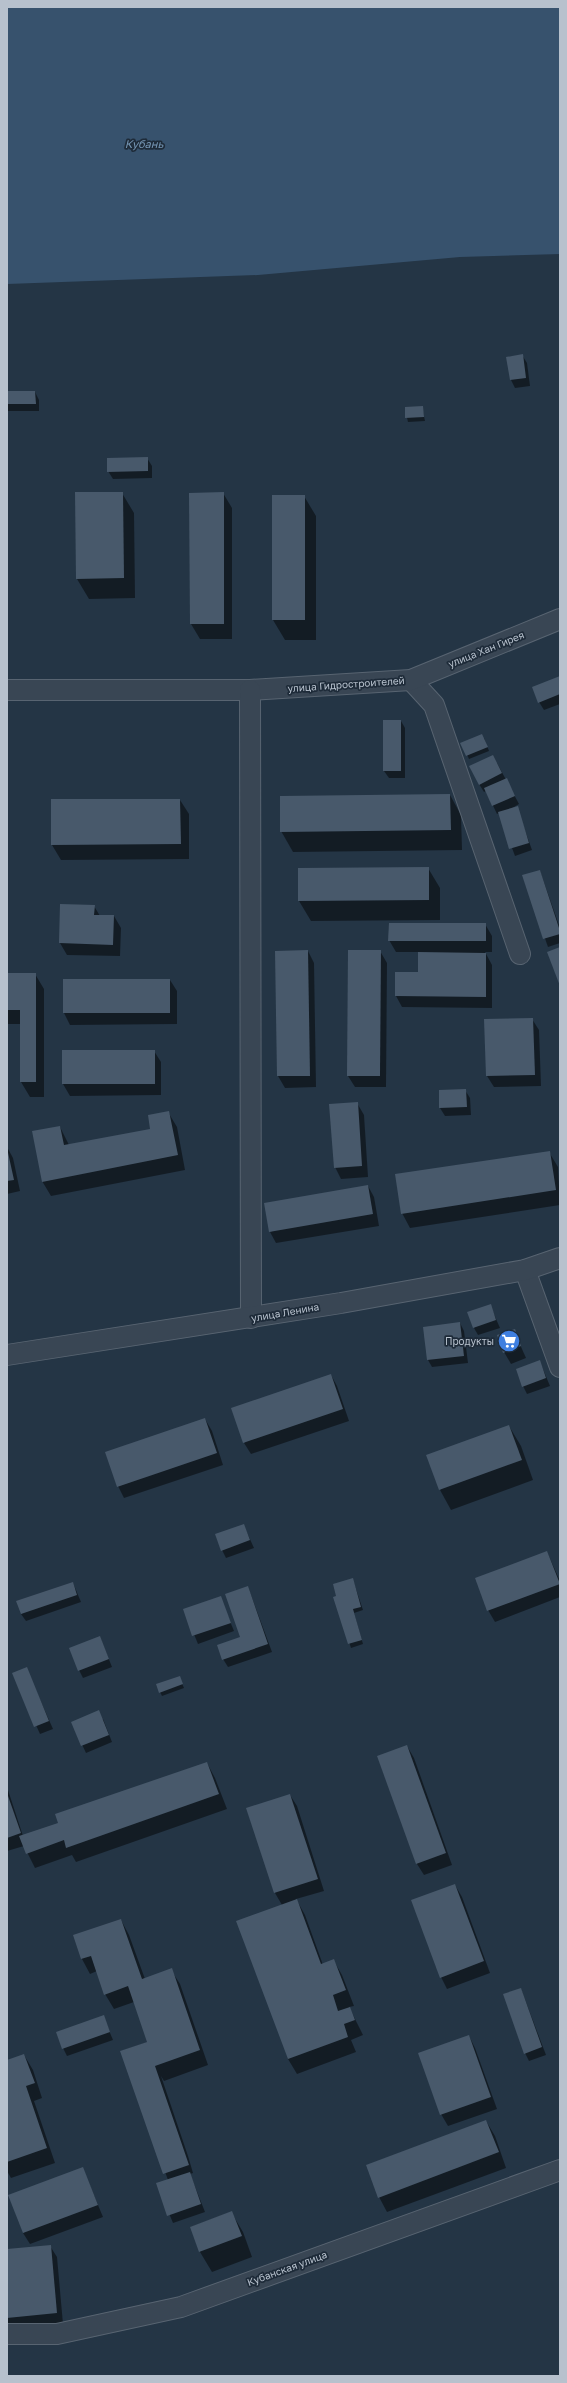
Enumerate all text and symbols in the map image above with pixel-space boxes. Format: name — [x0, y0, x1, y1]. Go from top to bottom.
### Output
water label: Кубань — [125, 137, 165, 151]
street label: улица Хан Гирея — [446, 628, 526, 670]
street label: улица Гидростроителей — [287, 674, 405, 694]
street label: улица Ленина — [250, 1300, 320, 1324]
supermarket icon: Продукты — [496, 1328, 522, 1354]
place label: Продукты — [445, 1335, 494, 1347]
street label: Кубанская улица — [245, 2248, 329, 2288]

